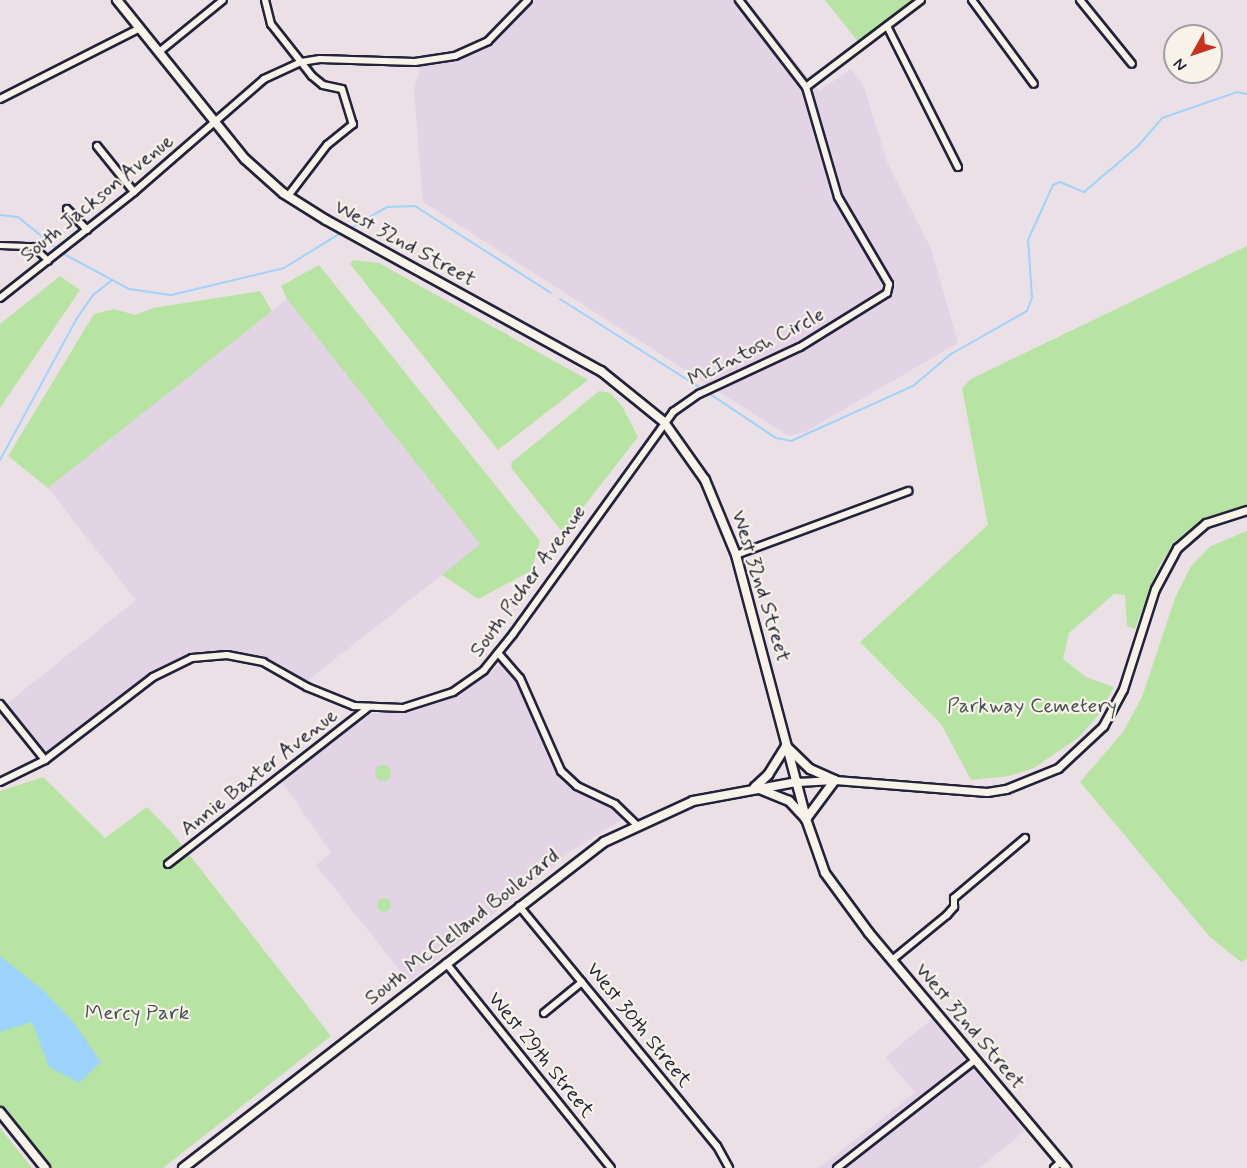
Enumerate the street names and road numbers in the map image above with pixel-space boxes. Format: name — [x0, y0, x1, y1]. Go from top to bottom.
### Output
street label: South Jackson Avenue — [13, 127, 181, 269]
street label: West 32nd Street — [331, 194, 479, 292]
street label: McIntosh Circle — [683, 302, 829, 392]
street label: South Picher Avenue — [465, 501, 591, 661]
street label: West 32nd Street — [726, 508, 796, 664]
street label: Annie Baxter Avenue — [176, 703, 342, 841]
street label: South McClelland Boulevard — [360, 844, 564, 1010]
street label: West 30th Street — [581, 957, 697, 1093]
street label: West 32nd Street — [910, 958, 1030, 1094]
street label: West 29th Street — [482, 987, 600, 1123]

